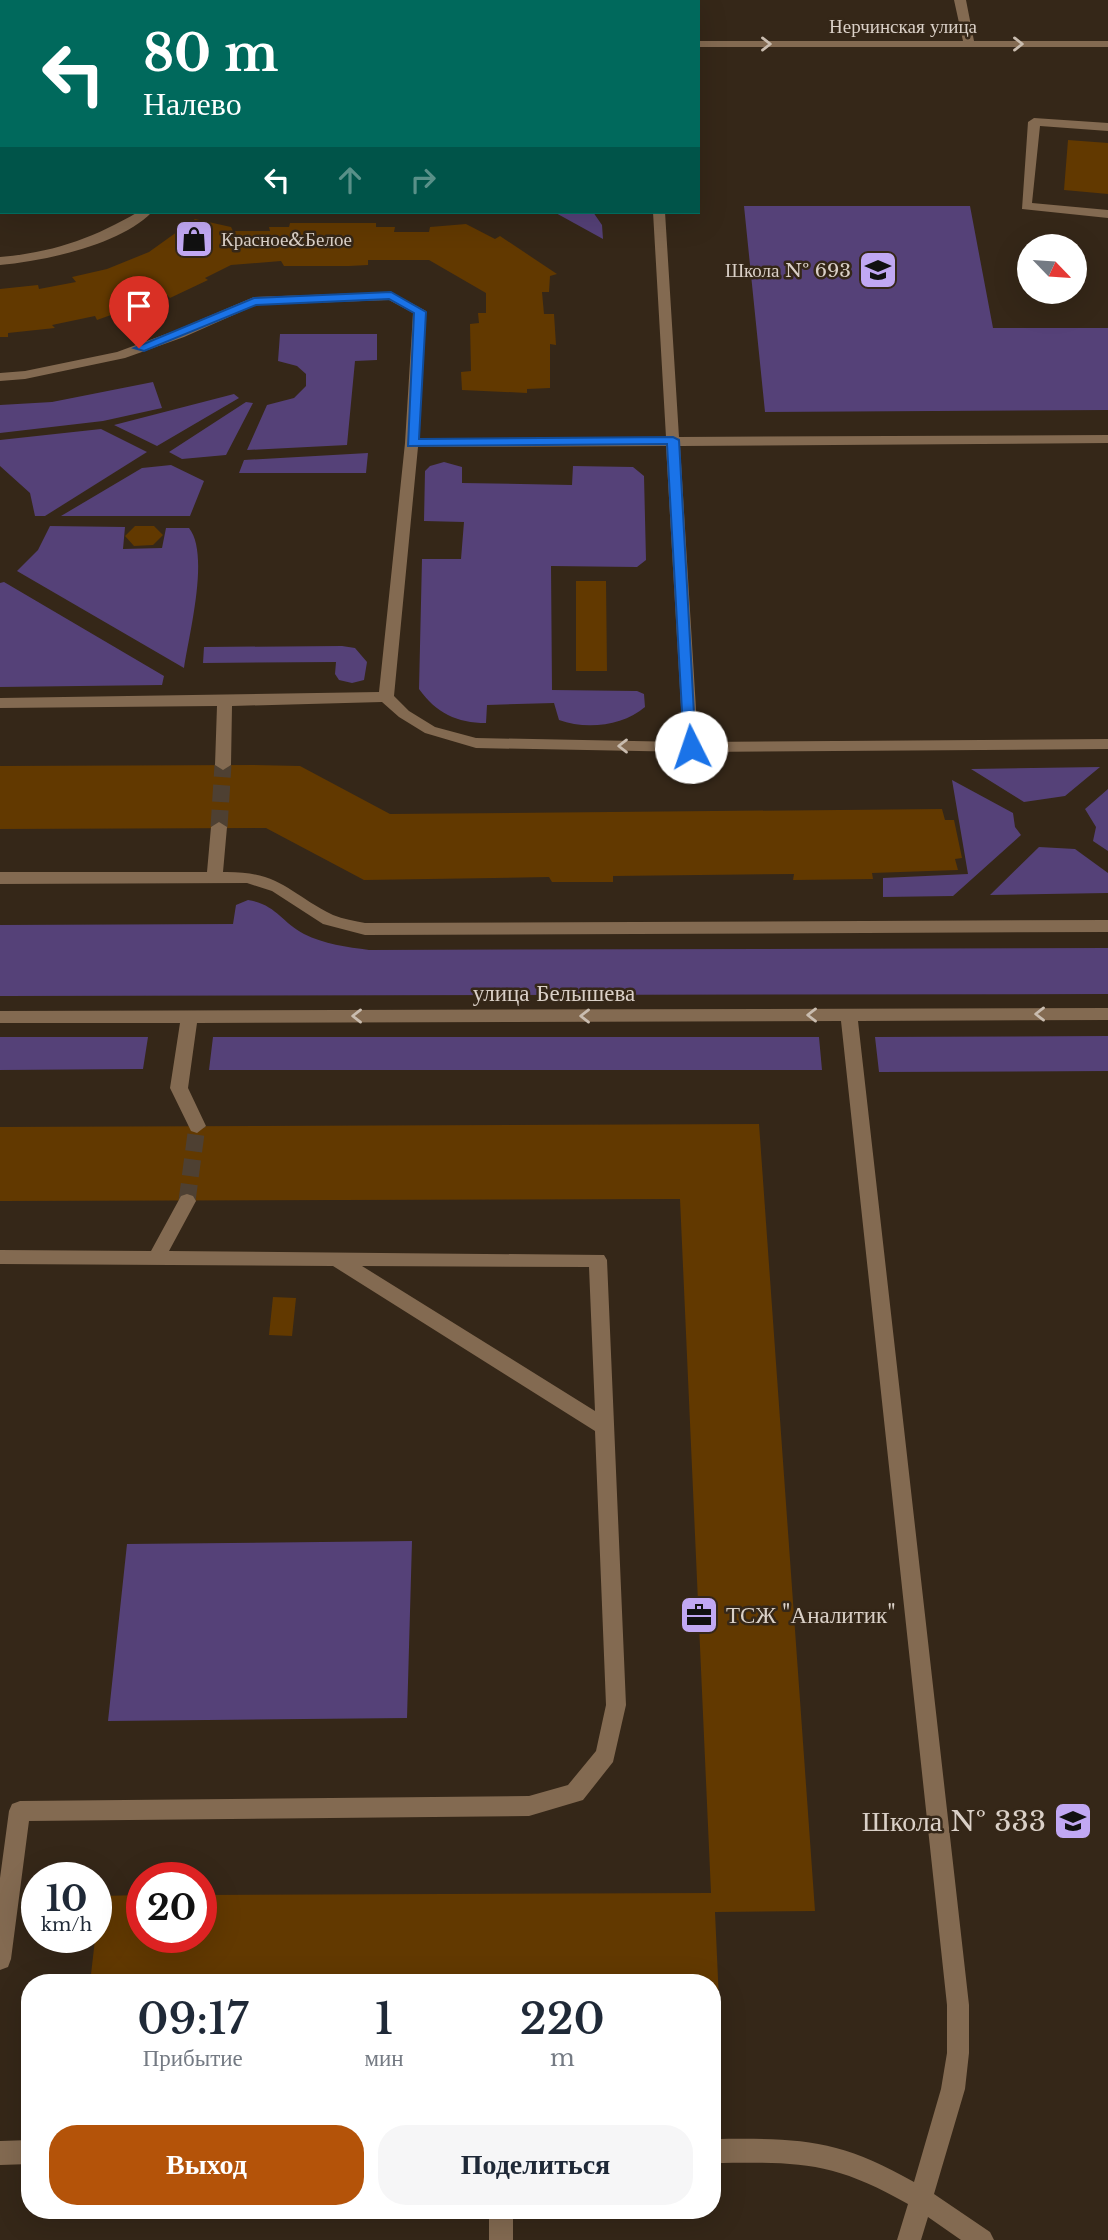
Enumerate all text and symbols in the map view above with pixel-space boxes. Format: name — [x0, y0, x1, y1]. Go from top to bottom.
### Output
street label: Нерчинская улица — [829, 15, 978, 38]
text: 80 m — [143, 23, 278, 84]
icon: left — [28, 28, 119, 119]
one-way arrow — [762, 36, 772, 52]
one-way arrow — [1014, 36, 1024, 52]
text: Налево — [143, 84, 242, 124]
icon: left — [258, 161, 296, 199]
icon: ahead — [331, 161, 369, 199]
icon: right — [404, 161, 442, 199]
shop icon: Красное&Белое — [173, 218, 215, 260]
place label: Красное&Белое — [221, 228, 352, 251]
north arrow — [1017, 234, 1087, 304]
map controls — [1017, 234, 1087, 304]
school or university icon: Школа № 693 — [857, 249, 899, 291]
place label: Школа № 693 — [725, 259, 851, 282]
pin — [109, 276, 169, 348]
icon: arrive — [120, 287, 158, 325]
position arrow — [654, 710, 728, 784]
one-way arrow — [617, 738, 628, 754]
street label: улица Белышева — [473, 979, 635, 1007]
one-way arrow — [1034, 1006, 1045, 1022]
one-way arrow — [807, 1007, 817, 1023]
one-way arrow — [352, 1008, 362, 1024]
one-way arrow — [579, 1008, 590, 1024]
office icon: ТСЖ "Аналитик" — [678, 1594, 720, 1636]
place label: ТСЖ "Аналитик" — [726, 1601, 896, 1629]
school or university icon: Школа № 333 — [1052, 1800, 1094, 1842]
place label: Школа № 333 — [862, 1804, 1046, 1839]
speed limit sign: 20 — [126, 1862, 217, 1953]
text: 10 — [46, 1877, 87, 1920]
text: km/h — [41, 1914, 92, 1936]
text: 09:17 — [137, 1993, 248, 2045]
text: 1 — [375, 1993, 393, 2045]
text: 220 — [520, 1993, 605, 2045]
text: Прибытие — [143, 2044, 243, 2072]
text: мин — [364, 2044, 404, 2072]
text: m — [550, 2044, 575, 2072]
button: Выход — [49, 2125, 364, 2205]
button: Поделиться — [378, 2125, 693, 2205]

